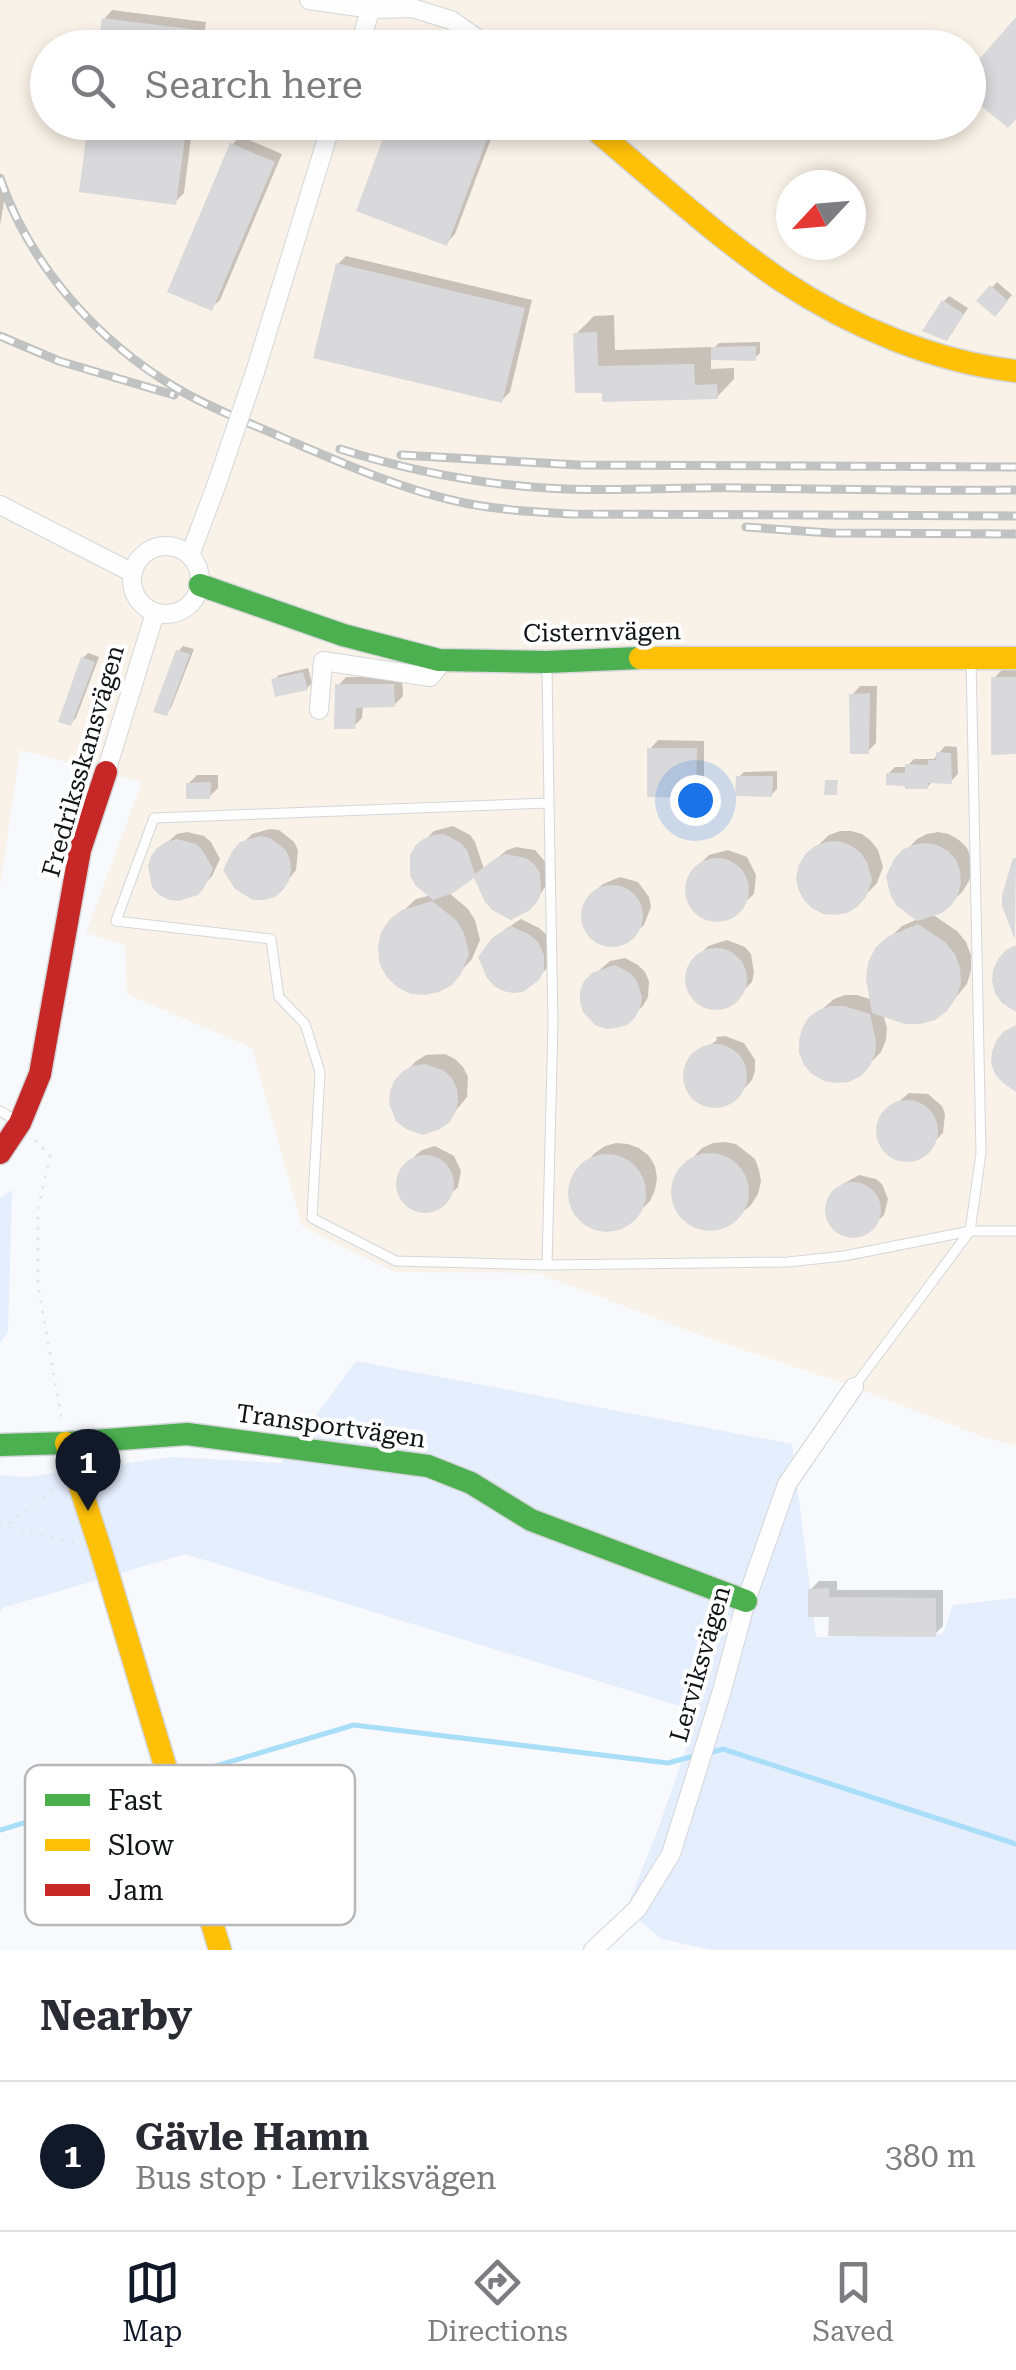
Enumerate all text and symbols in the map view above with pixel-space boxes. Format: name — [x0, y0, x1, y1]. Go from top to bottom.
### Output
search box — [30, 30, 986, 140]
icon: search — [65, 58, 120, 113]
text: Search here — [145, 63, 363, 107]
north arrow — [776, 170, 866, 260]
street label: Cisternvägen — [523, 616, 681, 648]
street label: Fredriksskansvägen — [36, 642, 130, 880]
your location — [670, 775, 721, 826]
street label: Transportvägen — [235, 1398, 427, 1454]
pin: 1 — [56, 1428, 120, 1511]
street label: Lerviksvägen — [664, 1583, 736, 1745]
legend — [25, 1765, 355, 1925]
text: Fast — [108, 1784, 162, 1817]
text: Slow — [108, 1829, 175, 1862]
text: Jam — [108, 1874, 164, 1907]
text: Nearby — [40, 1991, 192, 2040]
text: Gävle Hamn — [135, 2115, 369, 2159]
text: 1 — [64, 2137, 81, 2175]
text: 380 m — [885, 2137, 976, 2175]
text: Bus stop · Lerviksvägen — [135, 2159, 497, 2197]
tab: Map — [122, 2255, 182, 2348]
tab: Directions — [427, 2255, 568, 2348]
tab: Saved — [812, 2255, 894, 2348]

